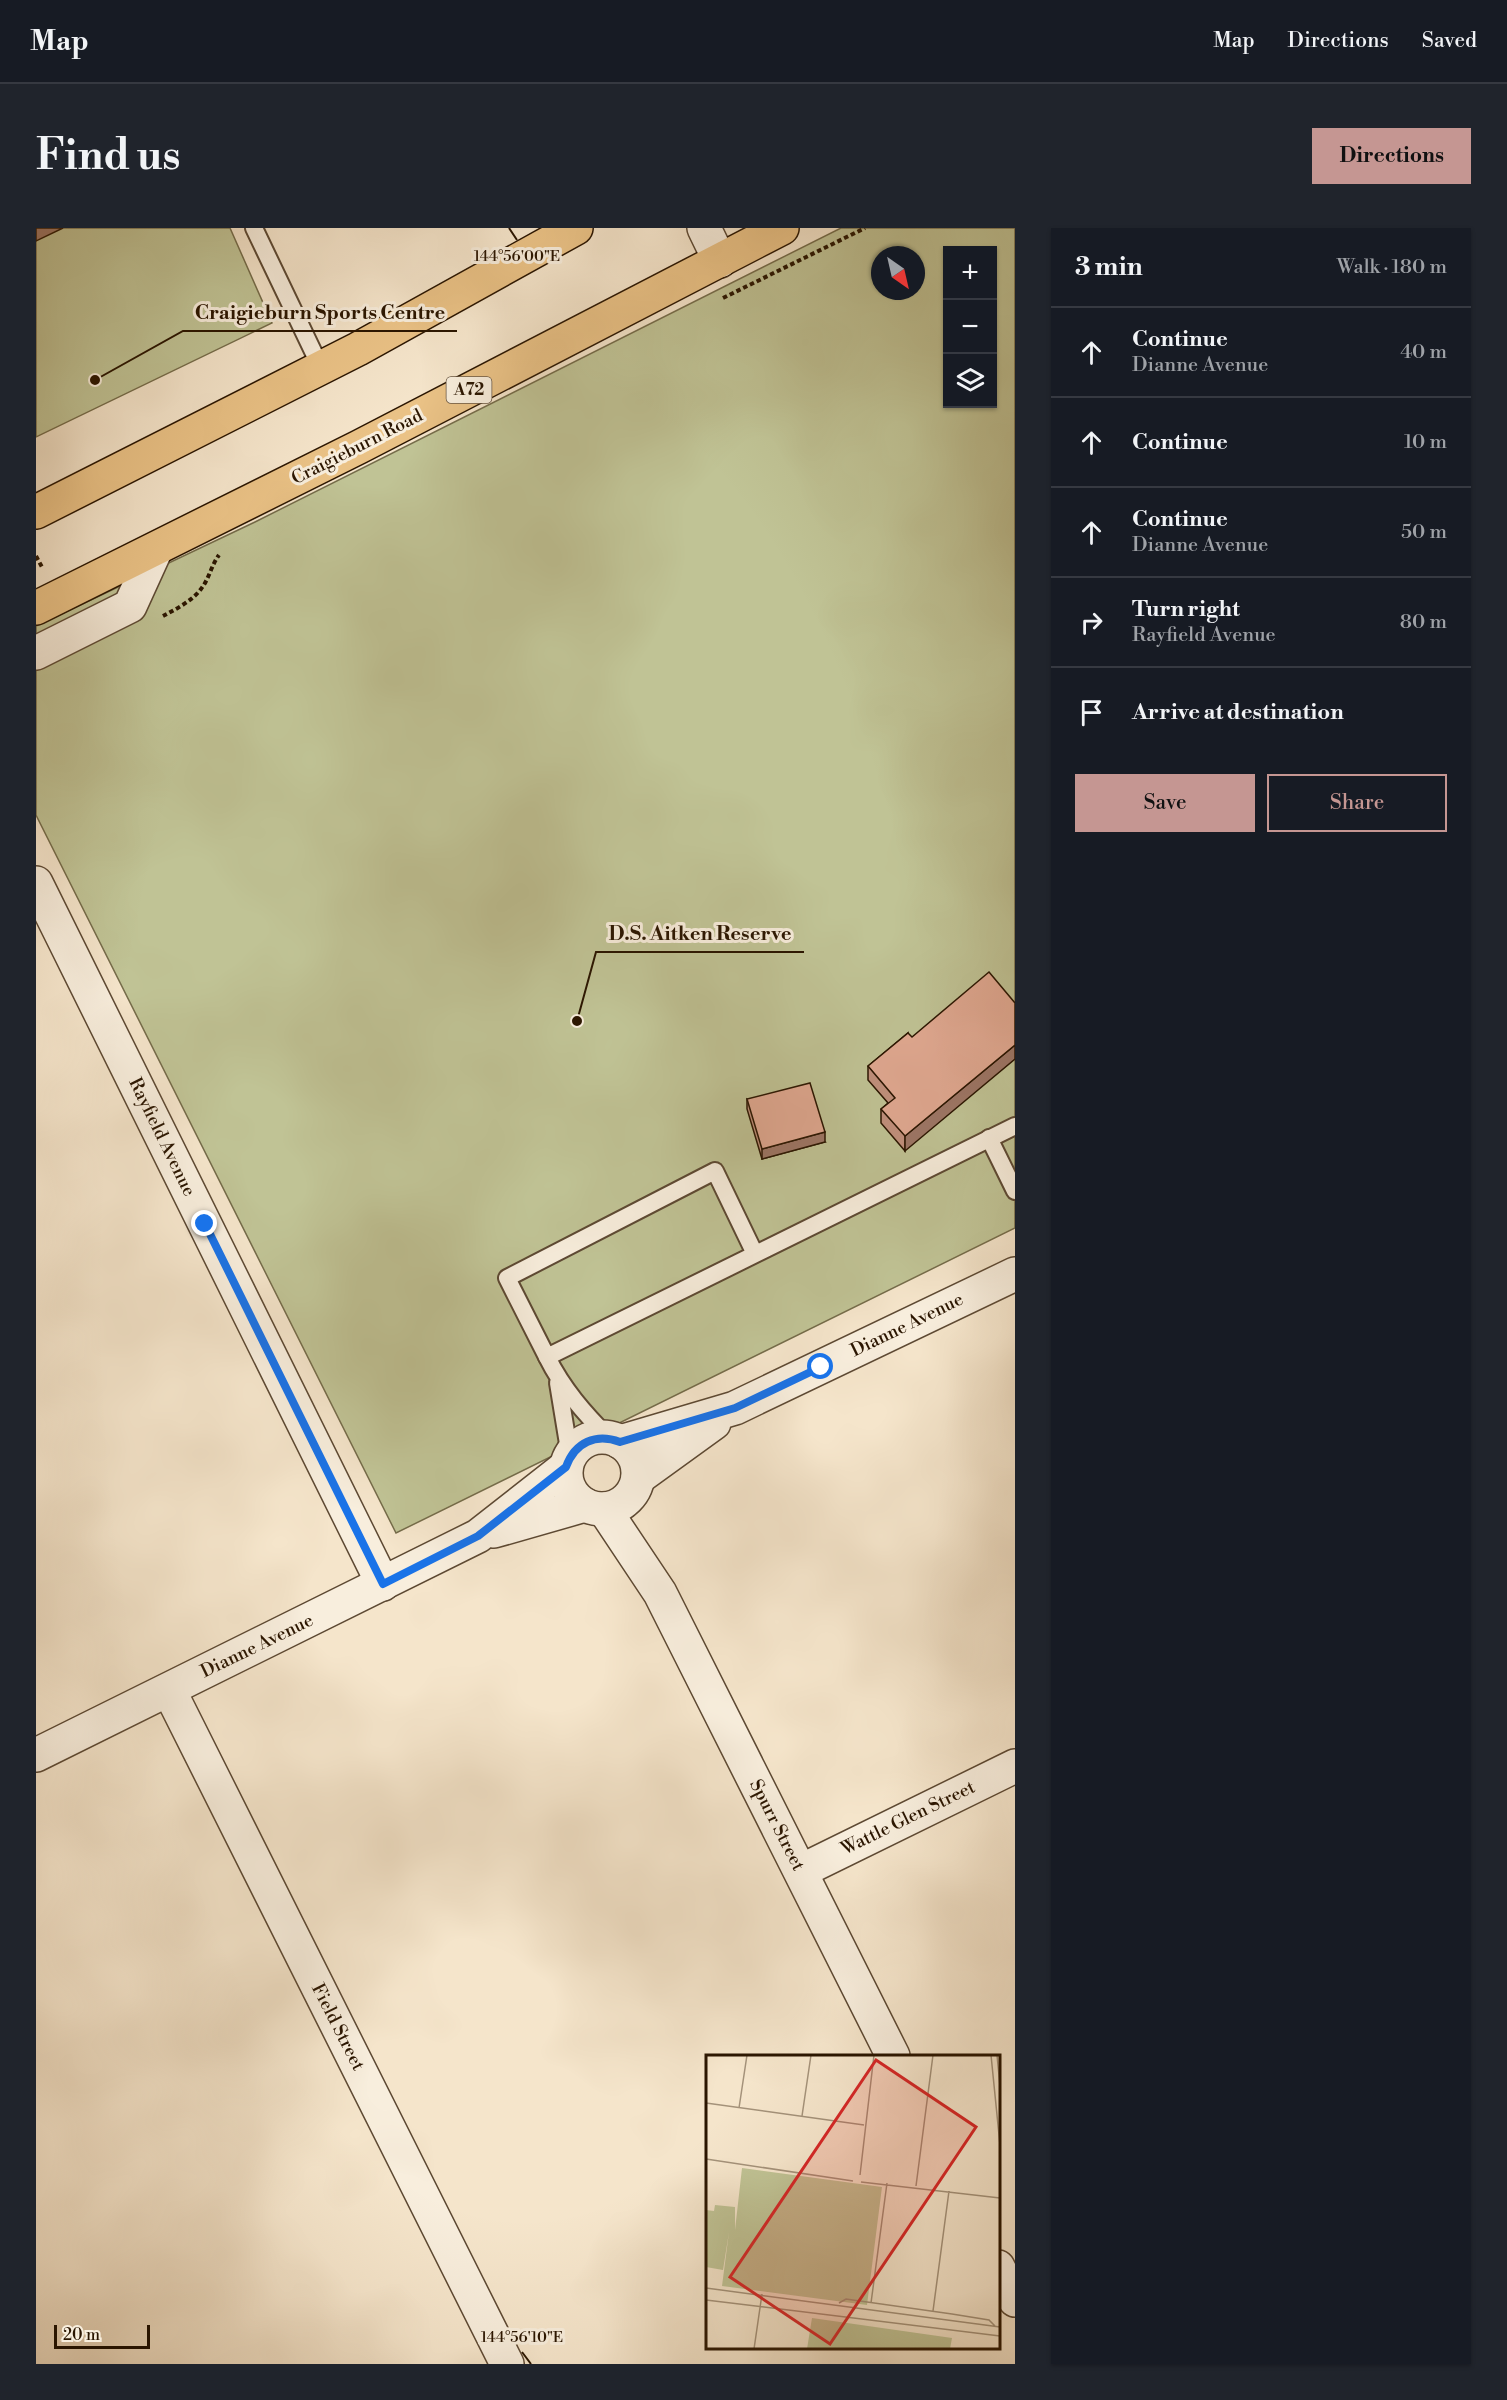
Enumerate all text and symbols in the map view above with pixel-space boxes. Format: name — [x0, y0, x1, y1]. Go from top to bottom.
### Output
text: Map — [30, 24, 89, 59]
text: Map — [1213, 28, 1255, 54]
text: Directions — [1288, 28, 1389, 54]
text: Saved — [1422, 28, 1477, 54]
button: Directions — [1312, 128, 1471, 184]
text: Find us — [36, 130, 180, 183]
north arrow — [871, 246, 925, 300]
map controls — [943, 246, 997, 408]
button: + — [943, 246, 997, 300]
text: 144°56'00"E — [474, 247, 560, 266]
text: 3 min — [1075, 251, 1143, 283]
text: Walk · 180 m — [1337, 255, 1447, 280]
callout: Craigieburn Sports Centre — [183, 293, 457, 331]
button: − — [943, 300, 997, 354]
text: Craigieburn Sports Centre — [195, 301, 446, 326]
text: Continue — [1132, 326, 1228, 353]
icon: ahead — [1075, 336, 1108, 369]
text: 40 m — [1400, 340, 1447, 365]
text: Dianne Avenue — [1132, 353, 1268, 378]
button: layers — [943, 354, 997, 408]
road number: A72 — [446, 377, 492, 403]
street label: Craigieburn Road — [288, 404, 427, 490]
icon: ahead — [1075, 426, 1108, 459]
text: Continue — [1132, 429, 1228, 456]
text: 10 m — [1404, 430, 1447, 455]
text: Continue — [1132, 506, 1228, 533]
icon: ahead — [1075, 516, 1108, 549]
text: 50 m — [1401, 520, 1447, 545]
text: Dianne Avenue — [1132, 533, 1268, 558]
text: Turn right — [1132, 596, 1240, 623]
icon: right — [1075, 606, 1108, 639]
text: 80 m — [1400, 610, 1447, 635]
text: Rayfield Avenue — [1132, 623, 1276, 648]
icon: arrive — [1075, 696, 1108, 729]
text: Arrive at destination — [1132, 699, 1344, 726]
button: Save — [1075, 774, 1255, 832]
button: Share — [1267, 774, 1447, 832]
callout: D.S. Aitken Reserve — [596, 914, 804, 952]
text: D.S. Aitken Reserve — [608, 922, 792, 947]
street label: Rayfield Avenue — [123, 1074, 201, 1200]
route end — [191, 1210, 217, 1236]
street label: Dianne Avenue — [847, 1288, 967, 1362]
route start — [807, 1353, 833, 1379]
street label: Dianne Avenue — [197, 1609, 317, 1683]
street label: Spurr Street — [744, 1775, 810, 1875]
street label: Wattle Glen Street — [836, 1775, 979, 1861]
street label: Field Street — [306, 1980, 370, 2075]
inset map — [706, 2055, 1000, 2349]
scale bar — [54, 2322, 150, 2350]
text: 20 m — [63, 2325, 100, 2345]
text: 144°56'10"E — [481, 2328, 563, 2347]

